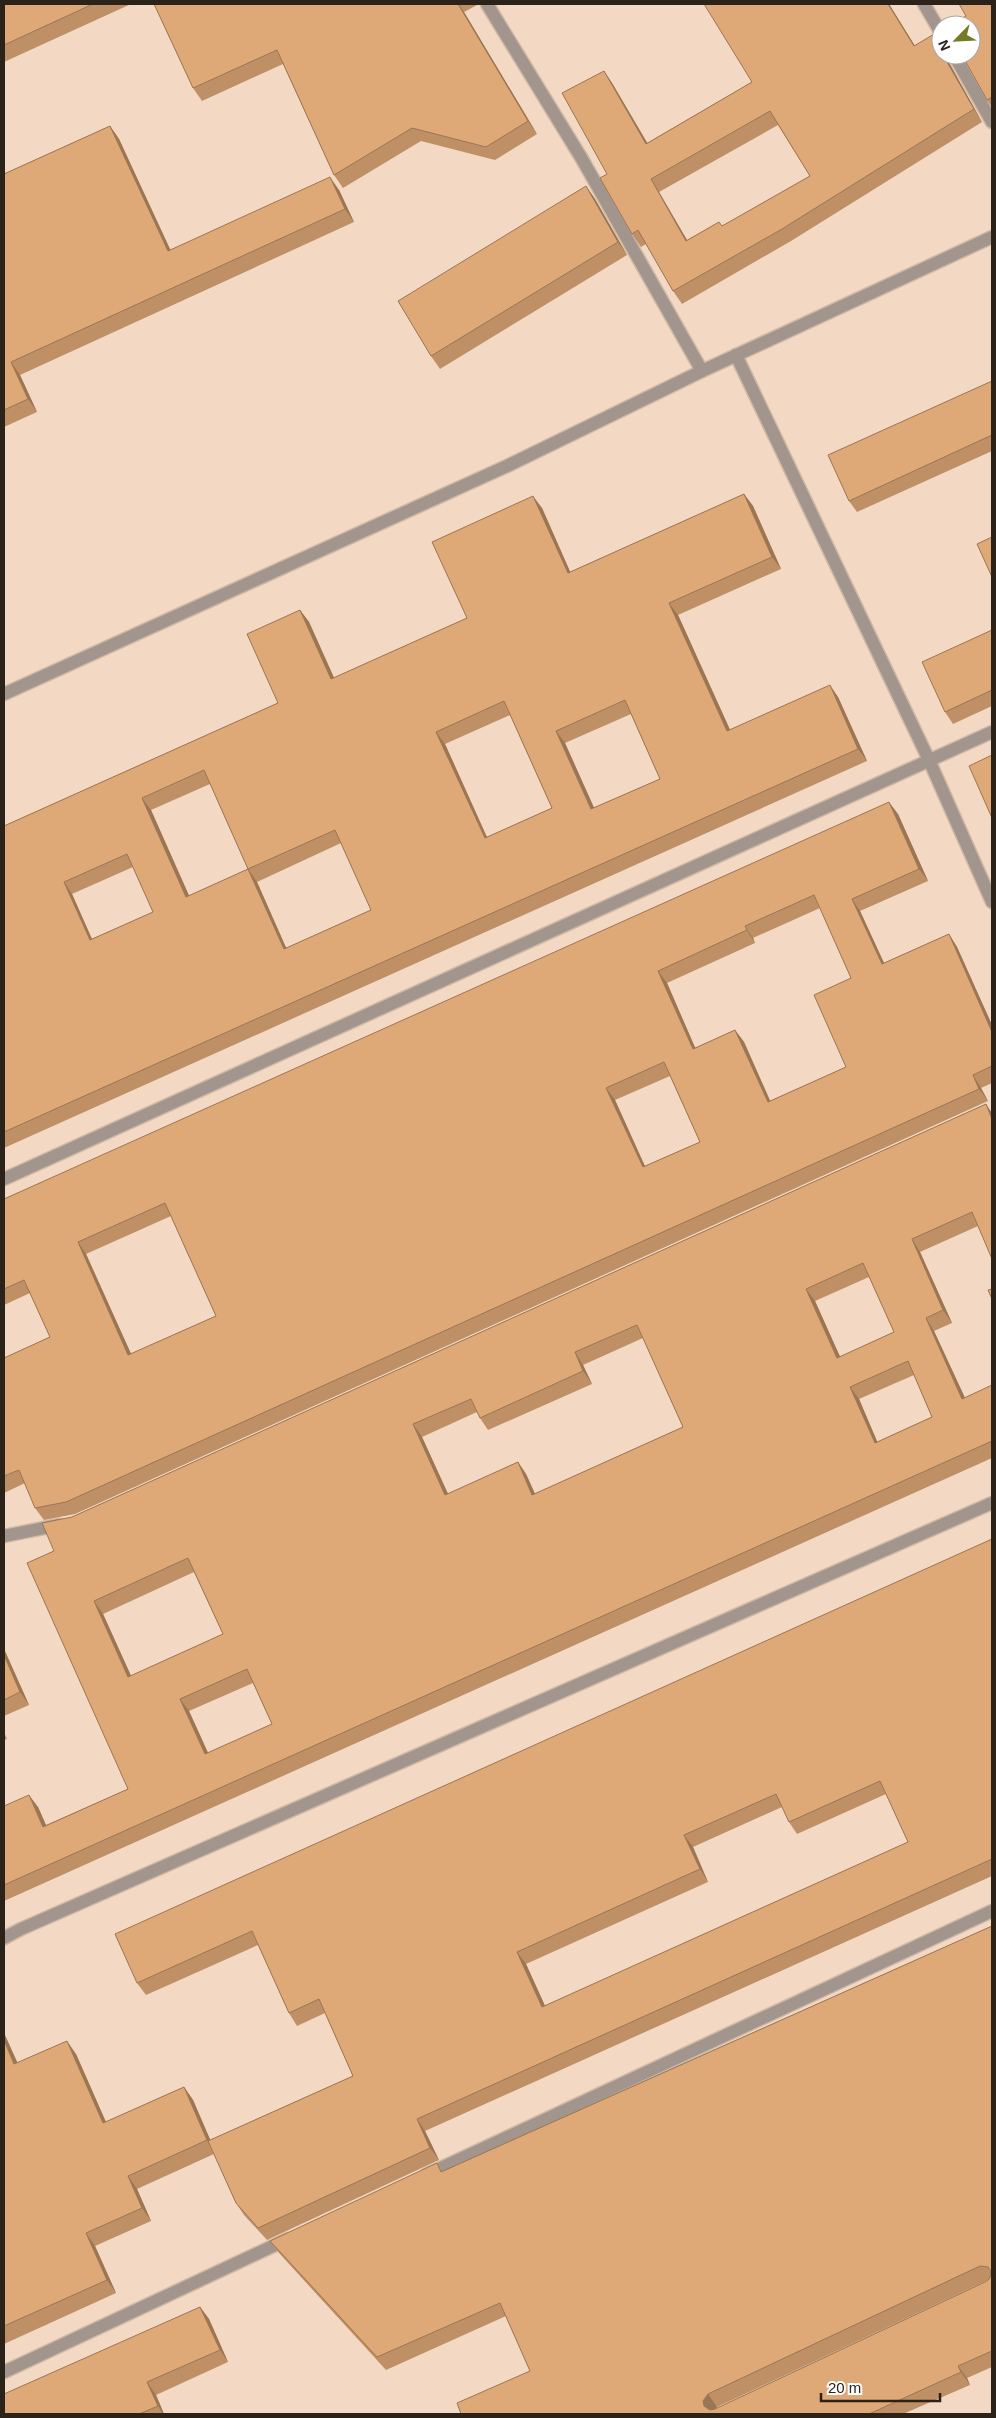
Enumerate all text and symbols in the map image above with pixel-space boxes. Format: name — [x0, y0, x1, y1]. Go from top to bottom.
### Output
north arrow — [931, 15, 981, 65]
text: N — [935, 37, 953, 53]
scale bar — [821, 2370, 940, 2402]
text: 20 m — [828, 2379, 861, 2396]

